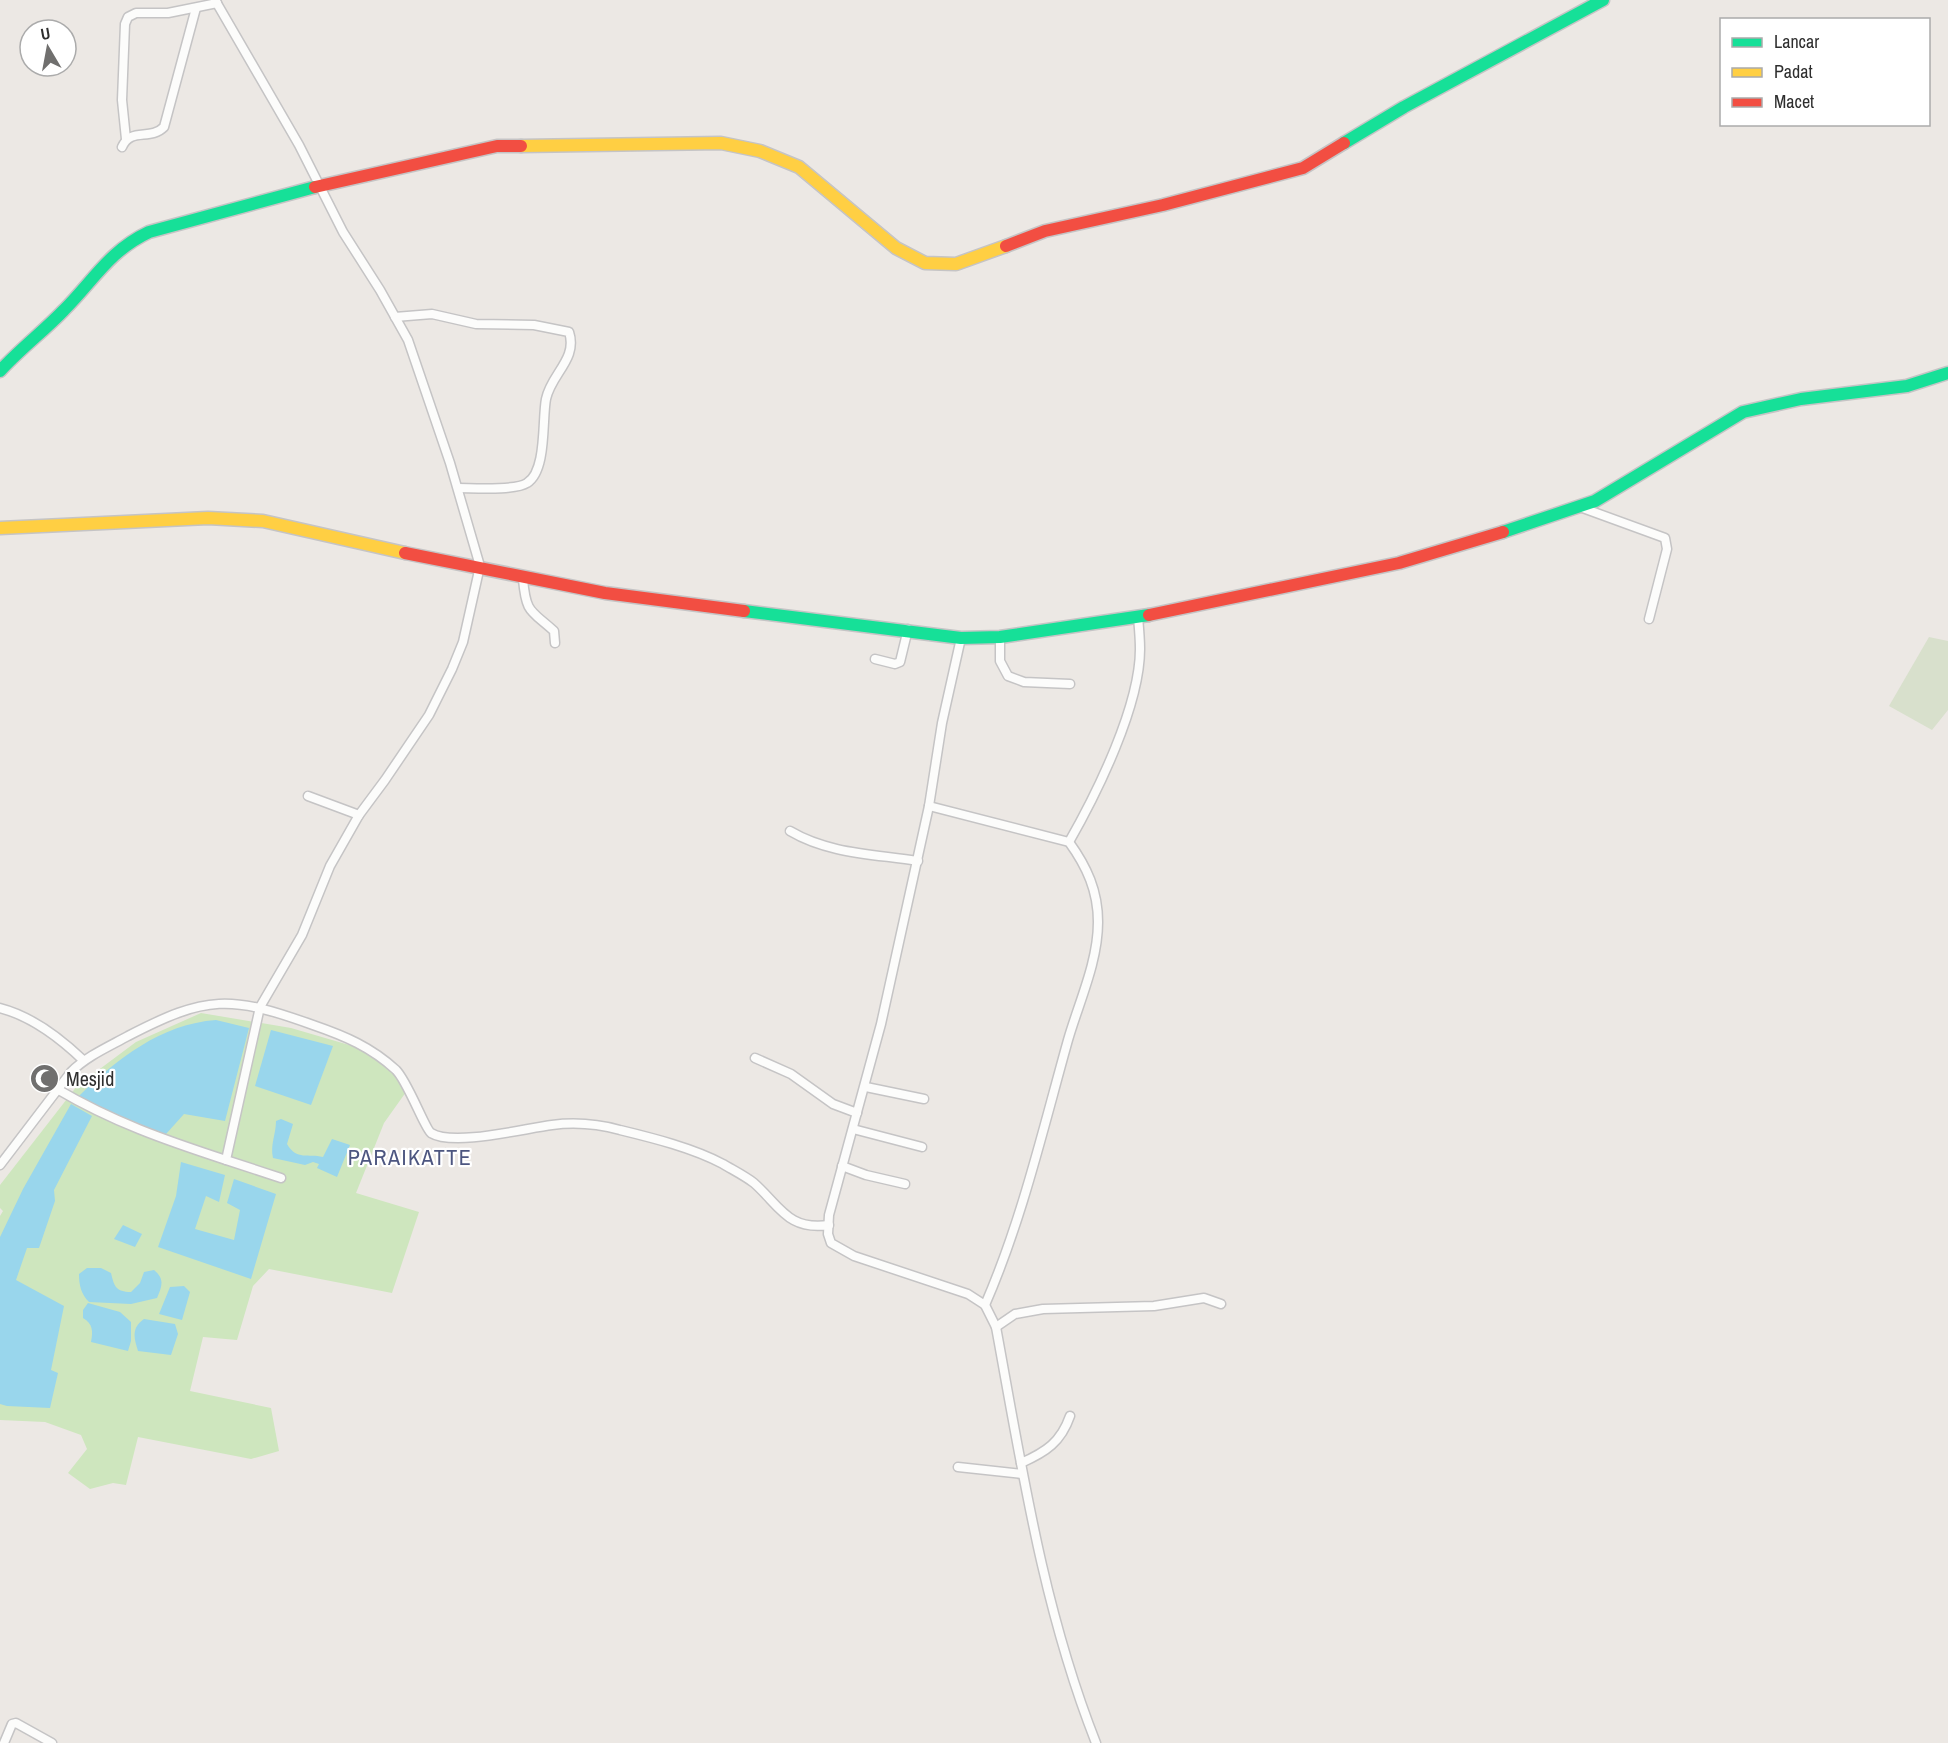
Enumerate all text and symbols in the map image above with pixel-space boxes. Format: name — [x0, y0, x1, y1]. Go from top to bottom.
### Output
north arrow — [18, 18, 78, 78]
legend — [1720, 18, 1930, 126]
text: U — [39, 22, 52, 45]
text: Lancar — [1774, 29, 1819, 54]
text: Padat — [1774, 59, 1813, 84]
text: Macet — [1774, 89, 1814, 114]
mosque icon: Mesjid — [29, 1063, 61, 1095]
place label: Mesjid — [66, 1065, 114, 1092]
district label: PARAIKATTE — [348, 1142, 472, 1172]

